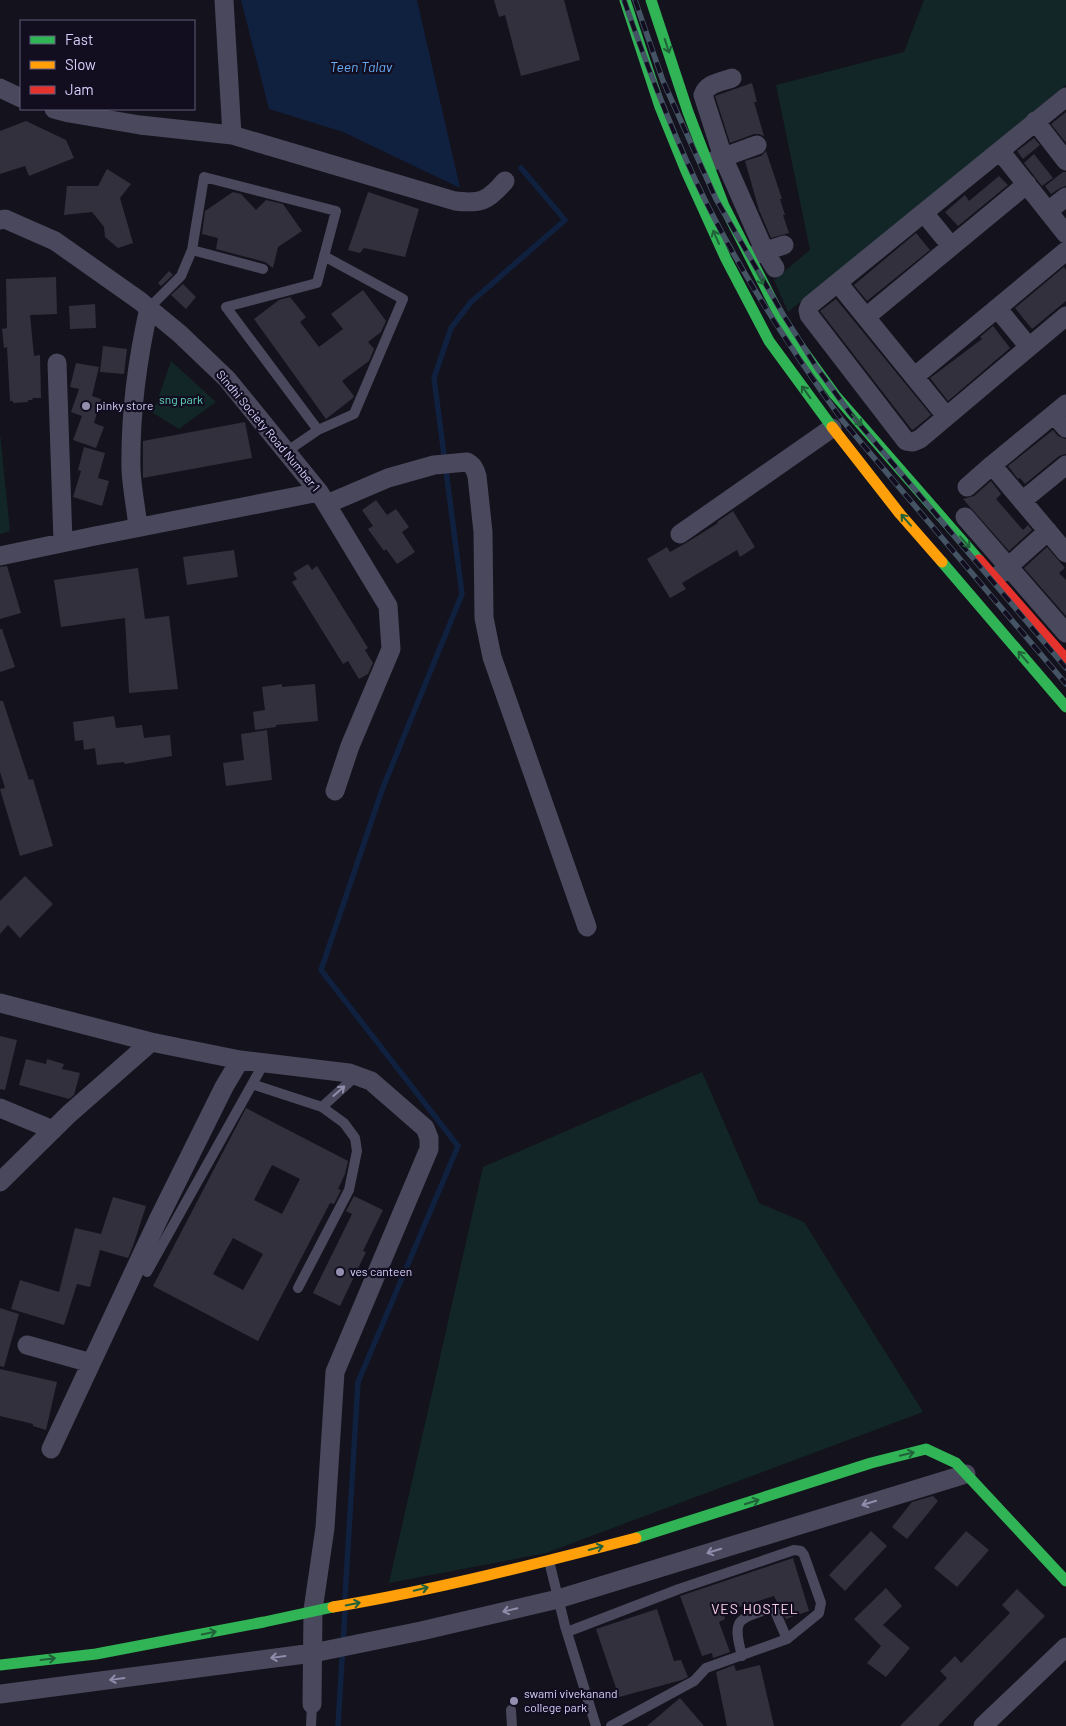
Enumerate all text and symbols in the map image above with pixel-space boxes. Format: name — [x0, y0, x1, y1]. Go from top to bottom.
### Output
legend — [20, 20, 195, 110]
text: Fast — [65, 30, 93, 48]
one-way arrow — [662, 38, 672, 54]
text: Slow — [65, 55, 96, 73]
water label: Teen Talav — [330, 58, 393, 75]
text: Jam — [65, 80, 94, 98]
one-way arrow — [710, 230, 720, 245]
one-way arrow — [756, 270, 765, 285]
street label: Sindhi Society Road Number 1 — [214, 367, 324, 494]
one-way arrow — [801, 385, 811, 399]
park label: sng park — [159, 392, 203, 406]
place label: pinky store — [96, 398, 153, 412]
marker: pinky store — [80, 400, 92, 412]
one-way arrow — [851, 414, 863, 427]
one-way arrow — [900, 514, 912, 527]
one-way arrow — [959, 535, 970, 548]
one-way arrow — [1018, 651, 1029, 664]
one-way arrow — [333, 1085, 346, 1097]
place label: ves canteen — [350, 1264, 412, 1278]
marker: ves canteen — [334, 1266, 346, 1278]
one-way arrow — [899, 1449, 915, 1458]
one-way arrow — [744, 1496, 760, 1506]
one-way arrow — [862, 1499, 878, 1509]
one-way arrow — [588, 1543, 604, 1553]
one-way arrow — [706, 1547, 722, 1557]
one-way arrow — [413, 1584, 429, 1593]
one-way arrow — [345, 1598, 361, 1608]
district label: VES HOSTEL — [711, 1600, 799, 1617]
one-way arrow — [503, 1606, 519, 1615]
one-way arrow — [200, 1627, 216, 1637]
one-way arrow — [271, 1652, 287, 1662]
one-way arrow — [40, 1654, 56, 1664]
one-way arrow — [110, 1674, 126, 1684]
place label: swami vivekanand college park — [524, 1686, 618, 1714]
marker: swami vivekanand college park — [508, 1695, 520, 1707]

